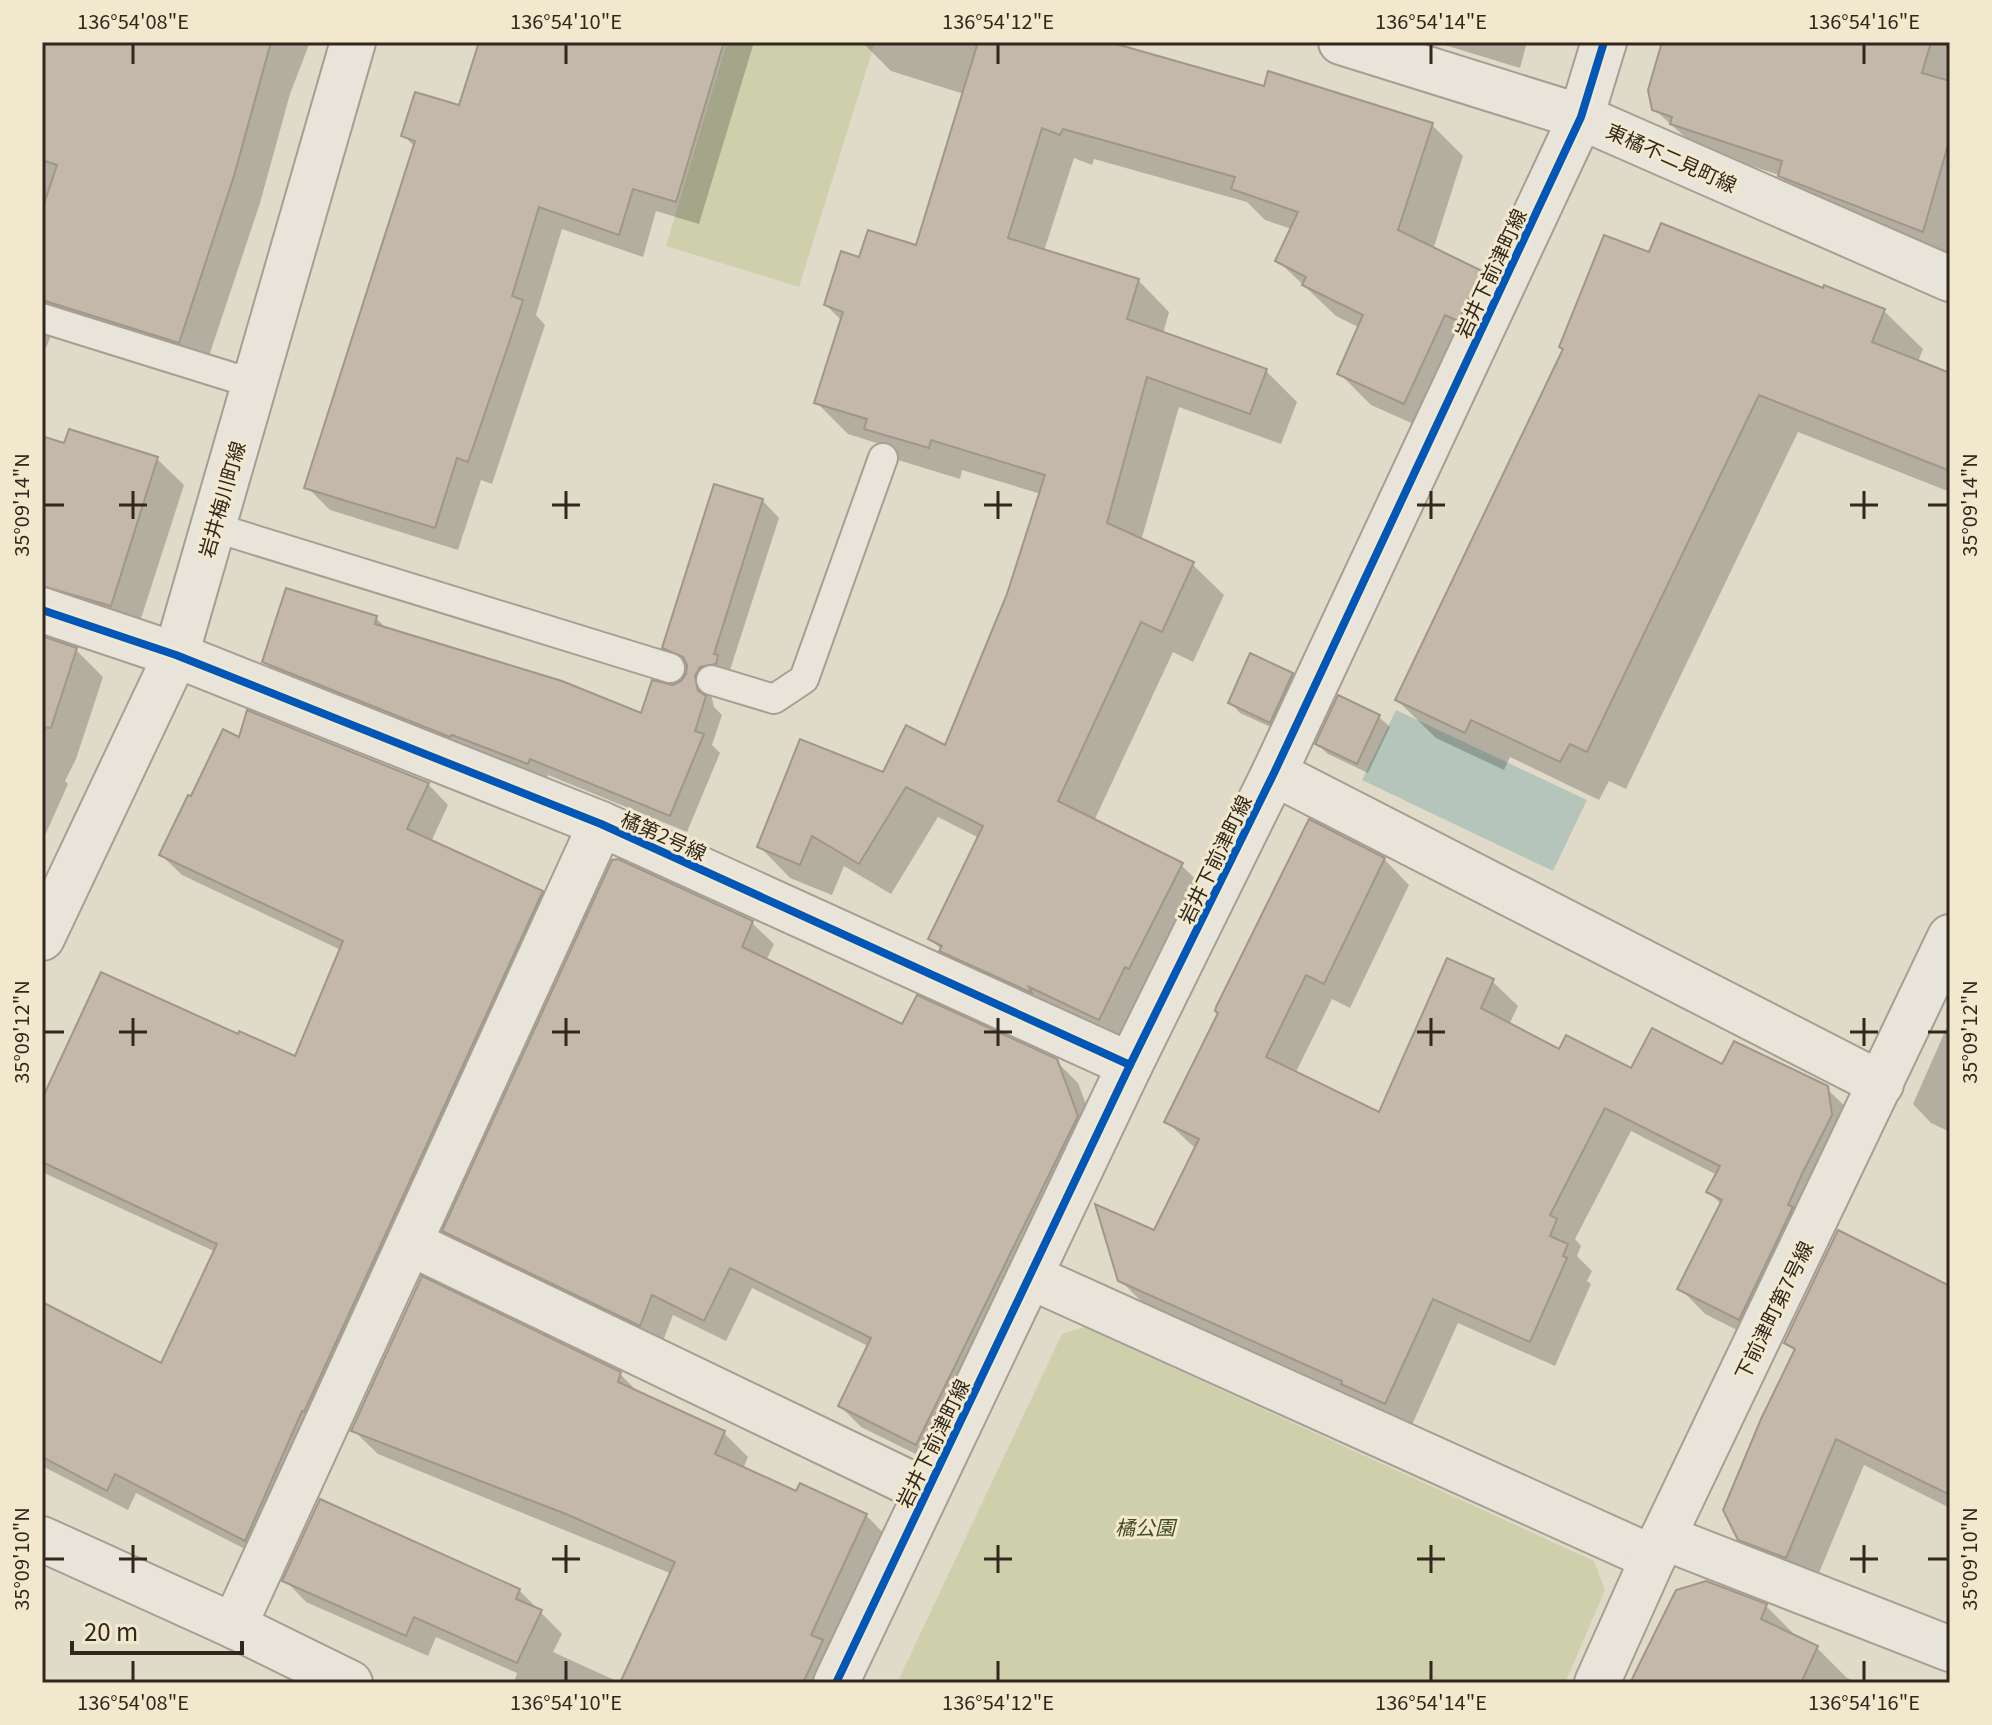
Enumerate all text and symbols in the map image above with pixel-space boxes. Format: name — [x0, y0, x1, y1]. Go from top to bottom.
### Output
text: 136°54'08"E — [77, 6, 189, 35]
text: 136°54'10"E — [510, 6, 622, 35]
text: 136°54'12"E — [942, 6, 1054, 35]
text: 136°54'14"E — [1375, 6, 1487, 35]
text: 136°54'16"E — [1808, 6, 1920, 35]
street label: 東橘不二見町線 — [1602, 115, 1742, 199]
street label: 岩井下前津町線 — [1447, 203, 1533, 343]
street label: 岩井梅川町線 — [191, 437, 251, 561]
text: 35°09'14"N — [6, 453, 35, 557]
text: 35°09'14"N — [1954, 453, 1983, 557]
street label: 岩井下前津町線 — [1170, 790, 1258, 928]
street label: 橘第2号線 — [616, 803, 712, 867]
text: 35°09'12"N — [6, 980, 35, 1084]
text: 35°09'12"N — [1954, 980, 1983, 1084]
street label: 下前津町第7号線 — [1727, 1236, 1819, 1384]
street label: 岩井下前津町線 — [888, 1374, 976, 1512]
text: 35°09'10"N — [6, 1507, 35, 1611]
text: 35°09'10"N — [1954, 1507, 1983, 1611]
park label: 橘公園 — [1115, 1512, 1178, 1541]
scale bar — [72, 1605, 242, 1655]
text: 20 m — [84, 1613, 138, 1648]
text: 136°54'08"E — [77, 1687, 189, 1716]
text: 136°54'10"E — [510, 1687, 622, 1716]
text: 136°54'12"E — [942, 1687, 1054, 1716]
text: 136°54'14"E — [1375, 1687, 1487, 1716]
text: 136°54'16"E — [1808, 1687, 1920, 1716]

